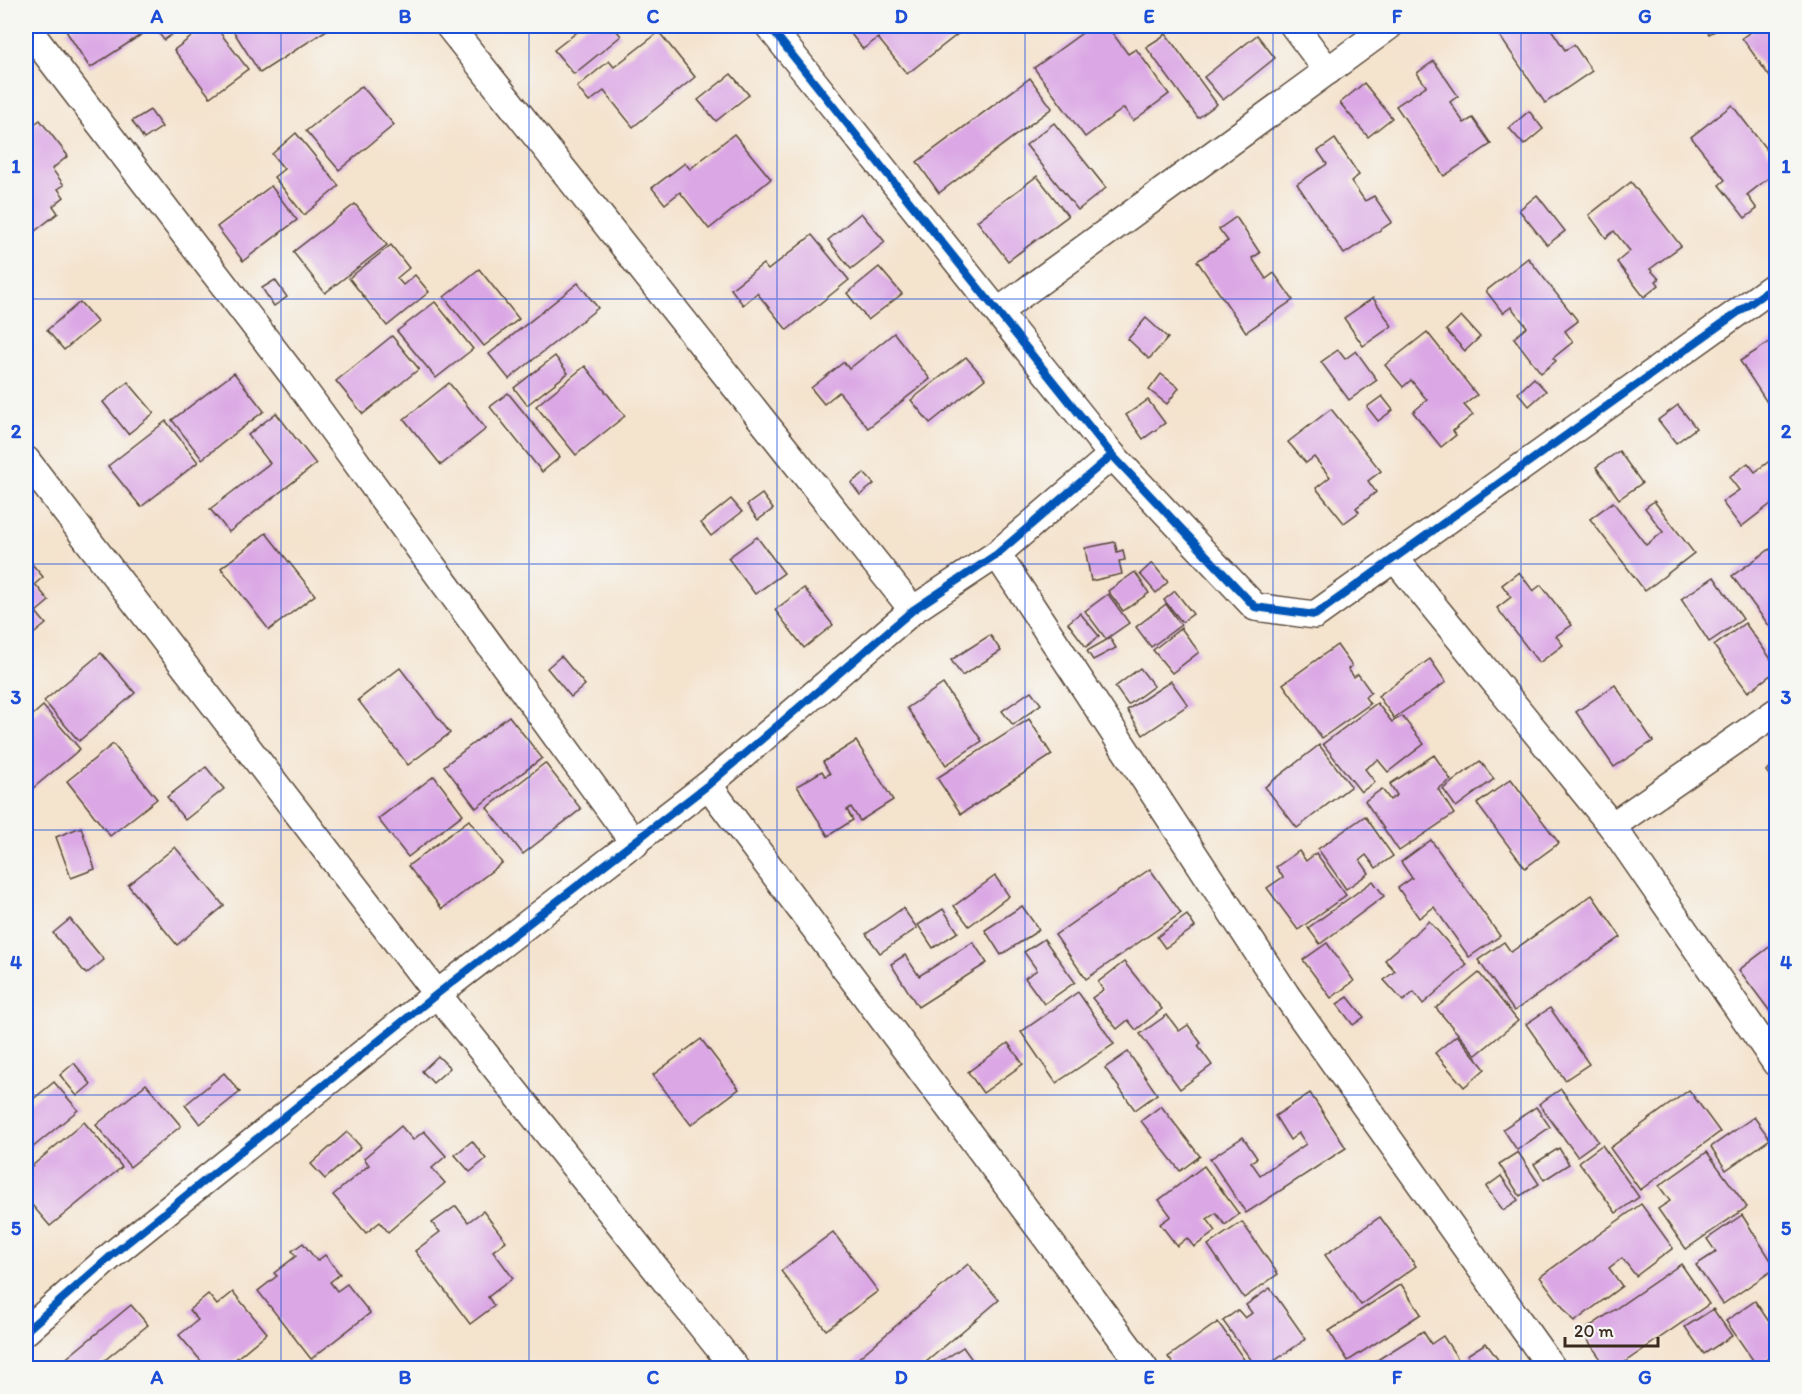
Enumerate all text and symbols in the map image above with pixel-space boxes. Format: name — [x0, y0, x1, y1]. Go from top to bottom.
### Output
text: A — [150, 4, 164, 28]
text: B — [399, 4, 412, 28]
text: C — [647, 4, 660, 28]
text: D — [894, 4, 908, 28]
text: E — [1143, 4, 1155, 28]
text: F — [1392, 4, 1403, 28]
text: G — [1638, 4, 1652, 28]
text: 1 — [11, 154, 21, 178]
text: 1 — [1781, 154, 1791, 178]
text: 2 — [11, 419, 22, 443]
text: 2 — [1781, 419, 1792, 443]
text: 3 — [11, 685, 22, 709]
text: 3 — [1781, 685, 1792, 709]
text: 4 — [10, 950, 22, 974]
text: 4 — [1780, 950, 1792, 974]
text: 5 — [11, 1216, 22, 1240]
text: 5 — [1781, 1216, 1792, 1240]
scale bar — [1565, 1310, 1658, 1348]
text: 20 m — [1574, 1320, 1614, 1342]
text: A — [150, 1365, 164, 1389]
text: B — [399, 1365, 412, 1389]
text: C — [647, 1365, 660, 1389]
text: D — [894, 1365, 908, 1389]
text: E — [1143, 1365, 1155, 1389]
text: F — [1392, 1365, 1403, 1389]
text: G — [1638, 1365, 1652, 1389]

